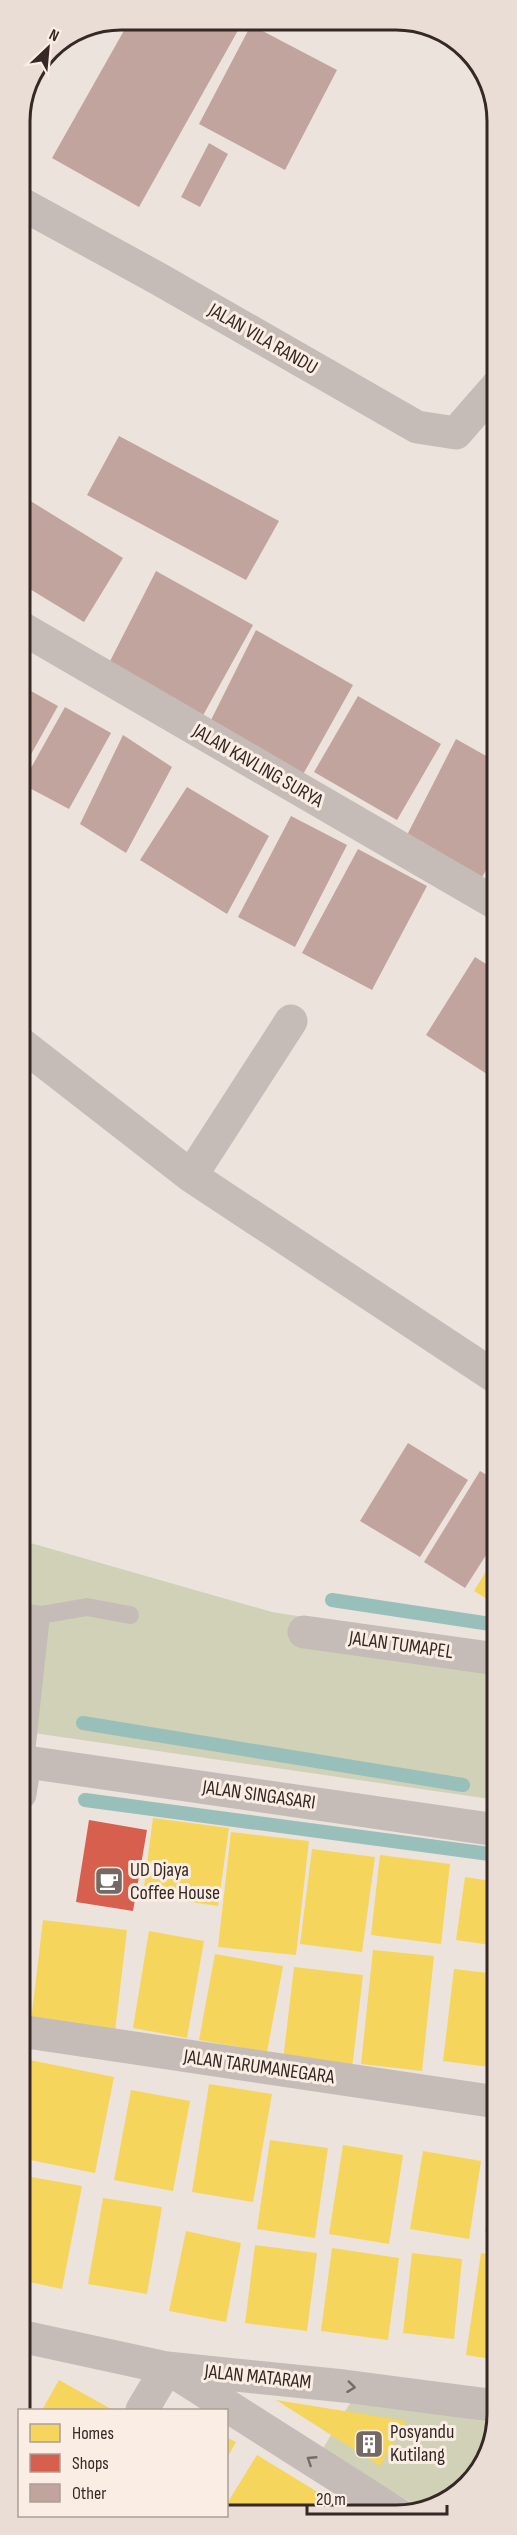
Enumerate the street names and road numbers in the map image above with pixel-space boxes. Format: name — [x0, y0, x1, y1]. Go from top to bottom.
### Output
street label: JALAN VILA RANDU — [203, 298, 322, 380]
street label: JALAN KAVLING SURYA — [188, 718, 328, 813]
street label: JALAN TUMAPEL — [346, 1626, 455, 1664]
street label: JALAN SINGASARI — [200, 1775, 317, 1815]
street label: JALAN TARUMANEGARA — [181, 2044, 336, 2090]
street label: JALAN MATARAM — [202, 2359, 313, 2395]

